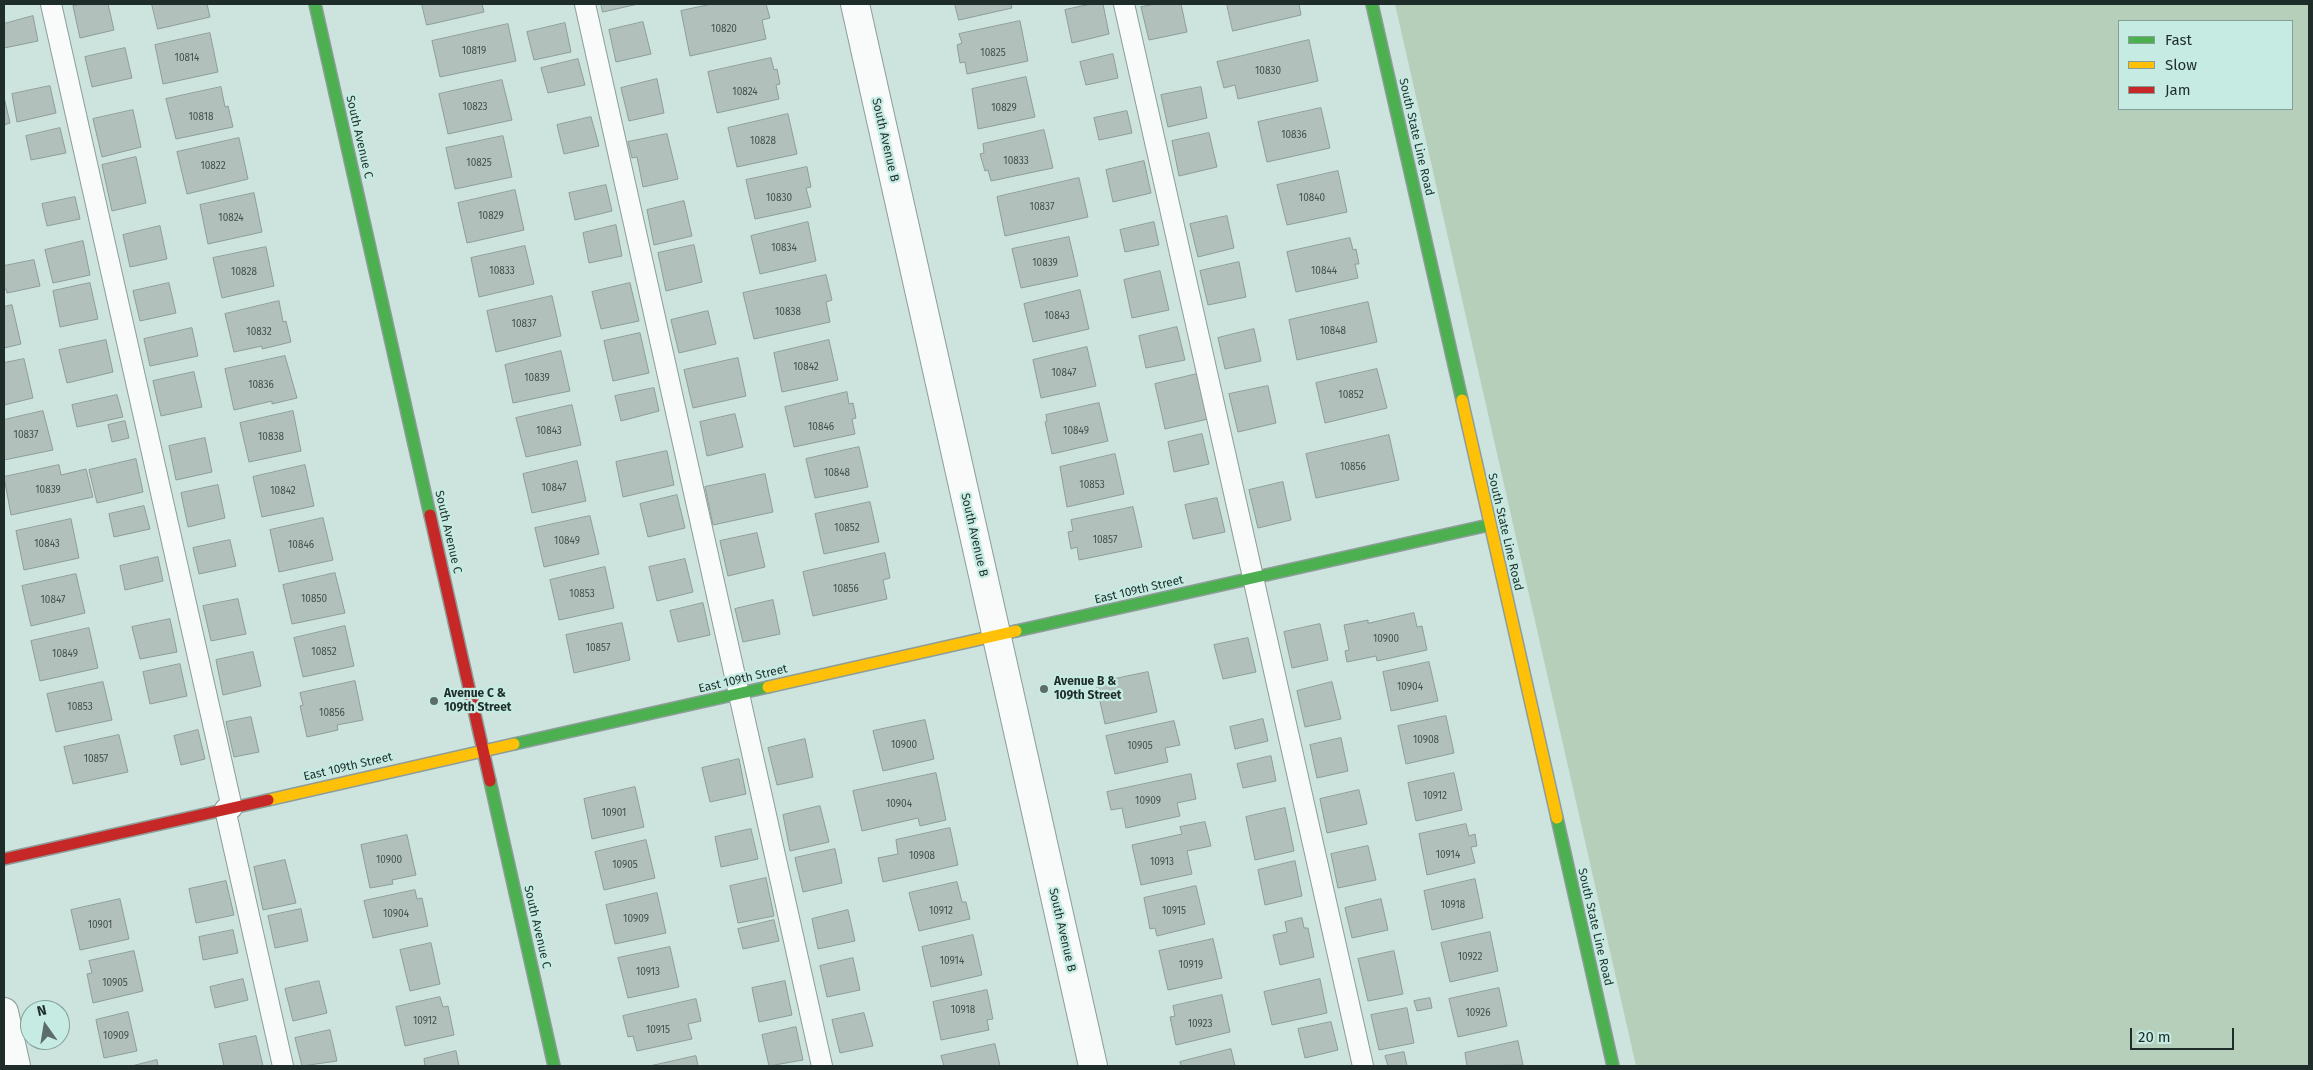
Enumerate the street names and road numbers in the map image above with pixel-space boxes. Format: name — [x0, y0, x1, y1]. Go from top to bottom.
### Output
street label: South State Line Road — [1395, 77, 1437, 197]
street label: South Avenue C — [342, 94, 376, 180]
street label: South Avenue B — [868, 97, 902, 183]
street label: South State Line Road — [1484, 472, 1526, 592]
street label: South Avenue C — [431, 489, 465, 575]
street label: South Avenue B — [957, 492, 991, 578]
street label: East 109th Street — [1093, 573, 1185, 607]
street label: East 109th Street — [697, 662, 789, 696]
street label: East 109th Street — [302, 750, 394, 784]
street label: South State Line Road — [1574, 867, 1616, 987]
street label: South Avenue C — [520, 884, 554, 970]
street label: South Avenue B — [1045, 887, 1079, 973]

